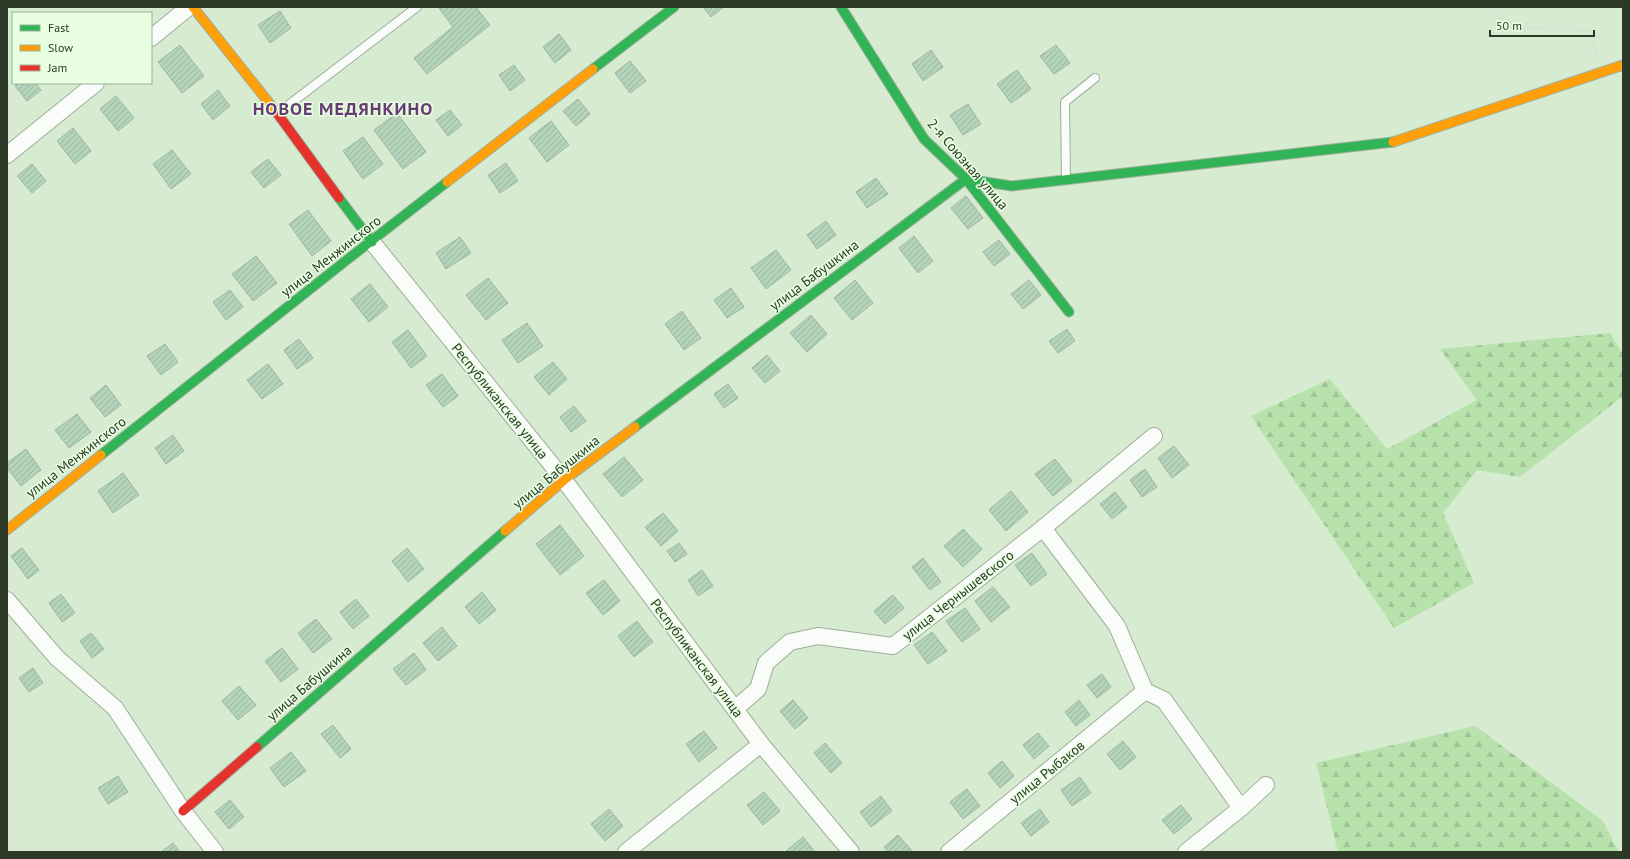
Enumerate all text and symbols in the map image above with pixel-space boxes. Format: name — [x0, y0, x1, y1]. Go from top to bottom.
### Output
legend — [12, 12, 152, 84]
scale bar — [1490, 12, 1594, 38]
text: 50 m — [1496, 18, 1522, 33]
text: Fast — [48, 20, 69, 35]
text: Slow — [48, 40, 73, 55]
text: Jam — [47, 60, 67, 75]
district label: НОВОЕ МЕДЯНКИНО — [253, 97, 433, 120]
street label: 2-я Союзная улица — [924, 115, 1012, 213]
street label: улица Менжинского — [277, 211, 385, 301]
street label: улица Бабушкина — [766, 236, 862, 314]
street label: Республиканская улица — [448, 339, 552, 463]
street label: улица Менжинского — [22, 412, 130, 502]
street label: улица Бабушкина — [509, 431, 603, 513]
street label: улица Чернышевского — [899, 546, 1017, 644]
street label: Республиканская улица — [647, 595, 748, 721]
street label: улица Бабушкина — [263, 641, 355, 725]
street label: улица Рыбаков — [1006, 736, 1088, 808]

